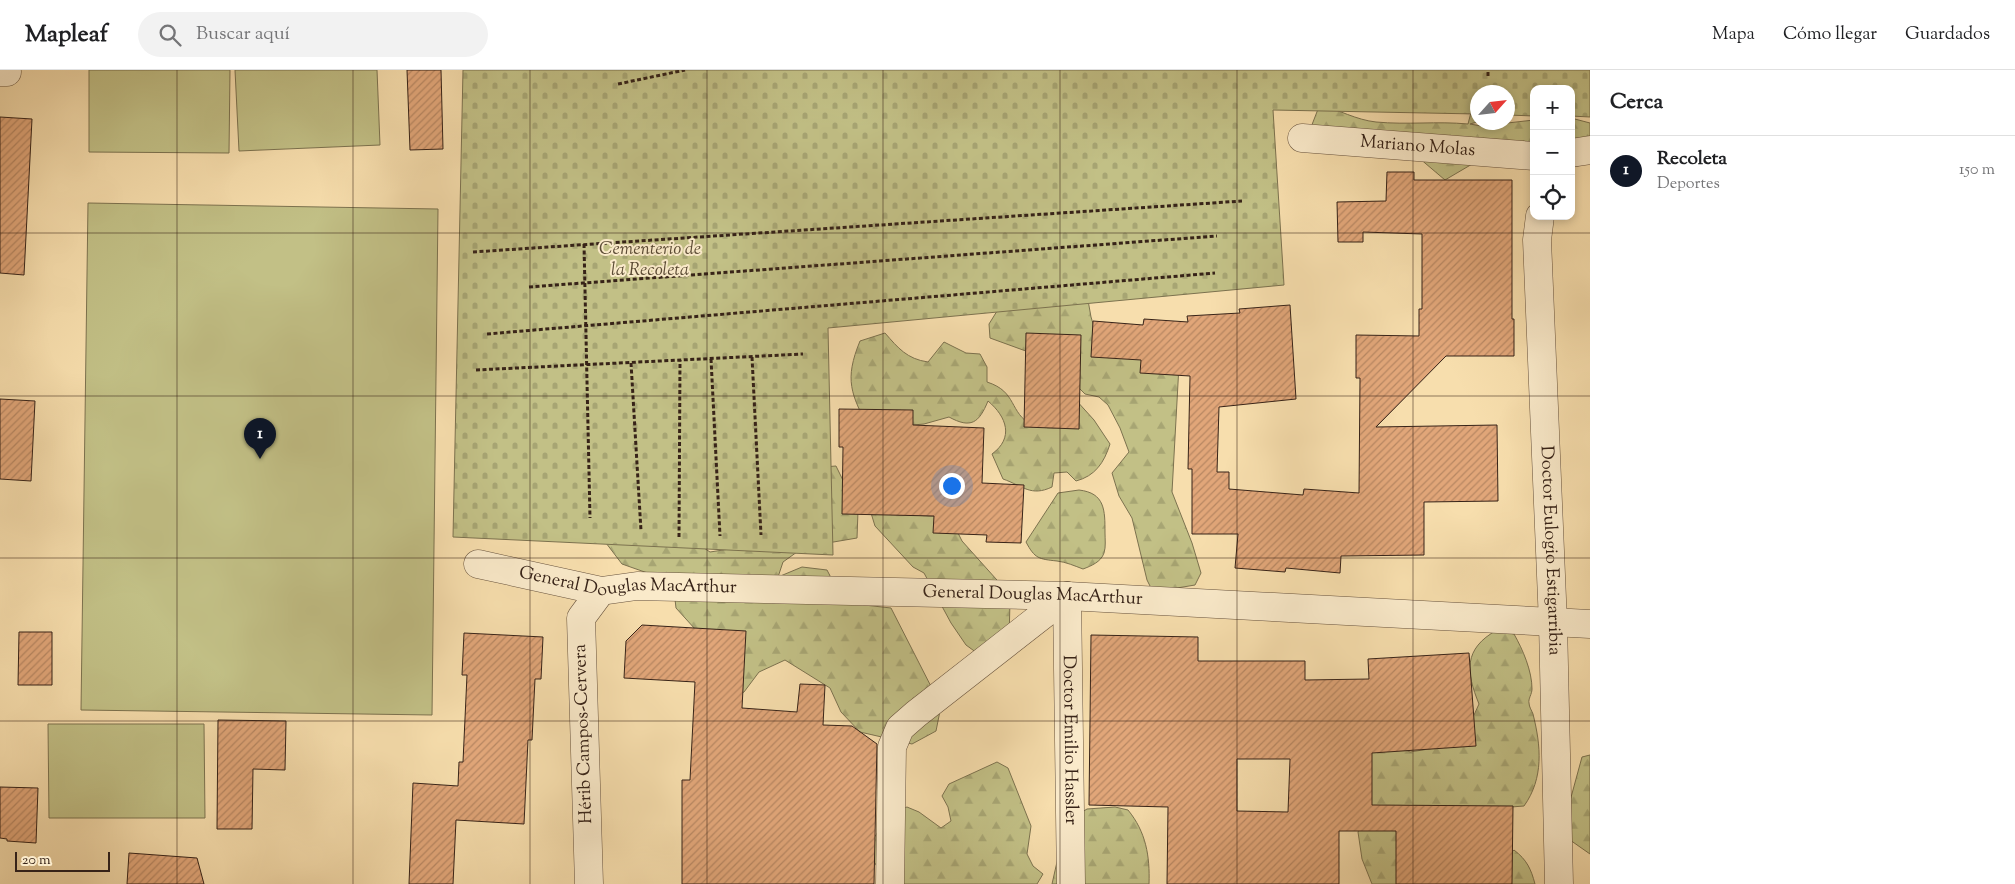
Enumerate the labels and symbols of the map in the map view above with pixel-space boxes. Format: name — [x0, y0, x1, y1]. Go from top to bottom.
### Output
north arrow — [1470, 85, 1515, 130]
street label: Mariano Molas — [1359, 130, 1476, 164]
park label: Cementerio de la Recoleta — [599, 237, 701, 284]
pin: 1 — [244, 418, 276, 459]
street label: Doctor Eulogio Estigarribia — [1533, 445, 1567, 656]
your location — [939, 473, 965, 499]
street label: General Douglas MacArthur — [516, 560, 737, 604]
street label: General Douglas MacArthur — [922, 580, 1143, 613]
street label: Hérib Campos-Cervera — [568, 644, 600, 824]
street label: Doctor Emilio Hassler — [1055, 655, 1083, 825]
scale bar — [15, 849, 110, 872]

